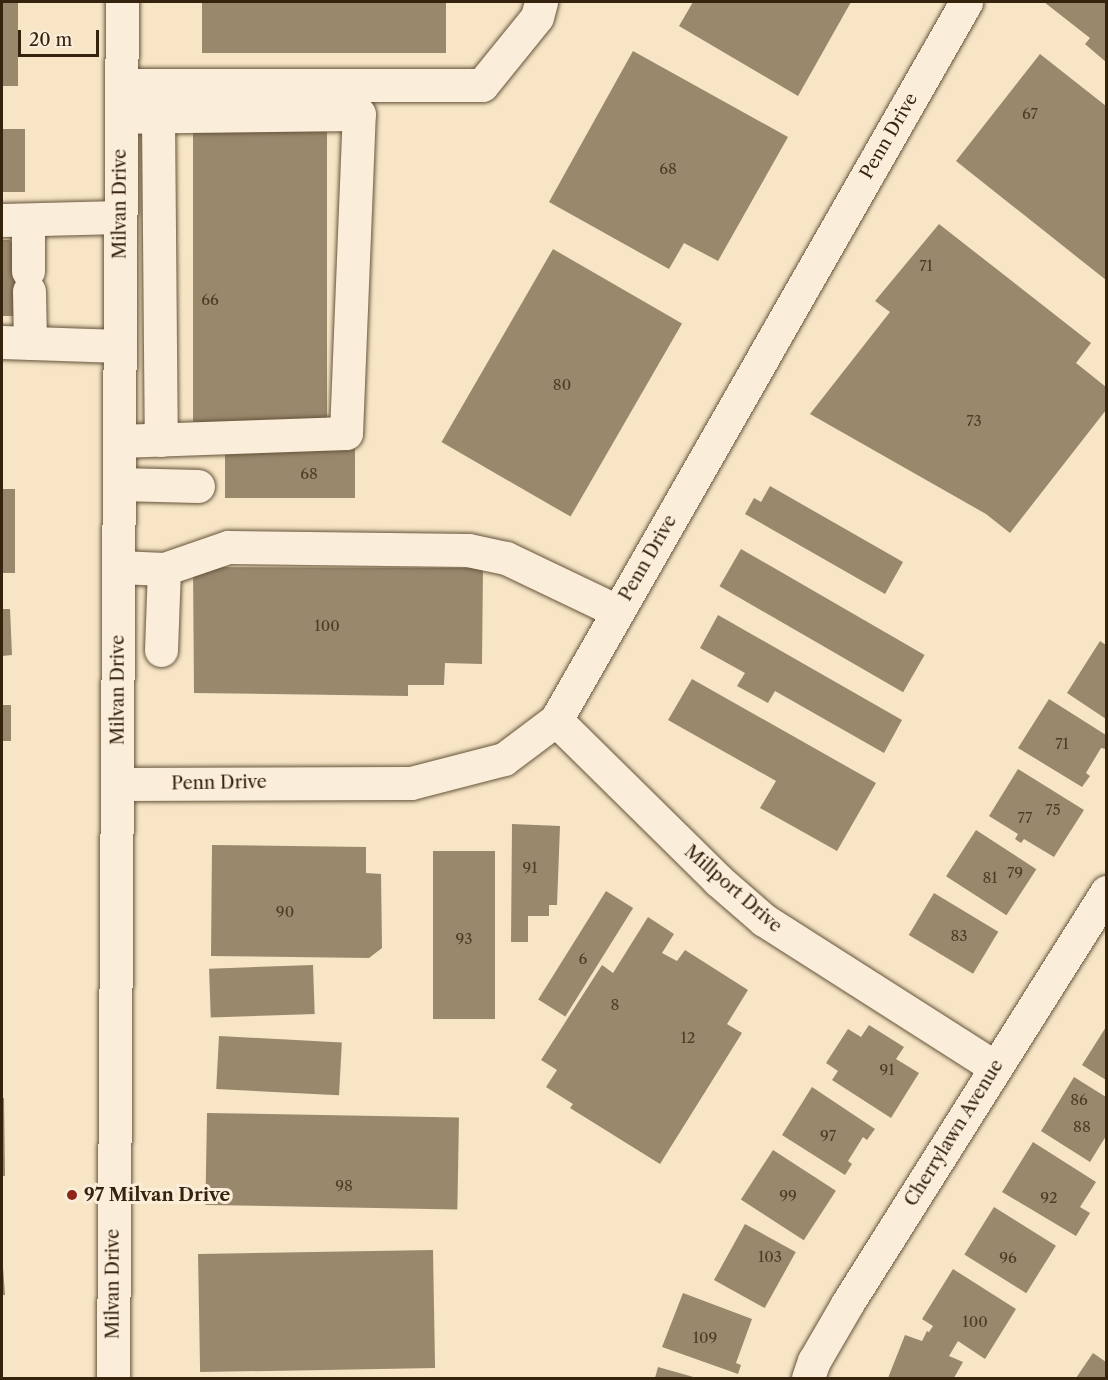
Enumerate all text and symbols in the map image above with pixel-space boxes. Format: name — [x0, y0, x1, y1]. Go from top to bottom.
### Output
scale bar — [21, 18, 102, 56]
text: 20 m — [29, 29, 72, 51]
street label: Penn Drive — [856, 89, 922, 183]
house number: 67 — [1022, 105, 1038, 123]
street label: Milvan Drive — [109, 149, 131, 259]
house number: 68 — [659, 160, 677, 178]
house number: 71 — [919, 257, 933, 275]
house number: 66 — [201, 291, 219, 309]
house number: 80 — [553, 376, 571, 394]
house number: 73 — [966, 412, 982, 430]
house number: 68 — [300, 465, 318, 483]
street label: Penn Drive — [615, 511, 681, 605]
house number: 100 — [314, 617, 340, 635]
street label: Milvan Drive — [107, 635, 129, 745]
house number: 71 — [1055, 735, 1069, 753]
street label: Penn Drive — [171, 771, 267, 795]
house number: 75 — [1045, 801, 1061, 819]
house number: 77 — [1018, 809, 1032, 827]
street label: Millport Drive — [680, 841, 786, 937]
house number: 91 — [522, 859, 538, 877]
house number: 79 — [1007, 864, 1023, 882]
house number: 81 — [982, 869, 998, 887]
house number: 90 — [276, 903, 294, 921]
house number: 83 — [950, 927, 968, 945]
house number: 93 — [455, 930, 473, 948]
house number: 6 — [579, 950, 587, 968]
house number: 8 — [611, 996, 619, 1014]
house number: 12 — [681, 1029, 695, 1047]
street label: Cherrylawn Avenue — [900, 1055, 1008, 1211]
house number: 91 — [879, 1061, 895, 1079]
house number: 86 — [1070, 1091, 1088, 1109]
house number: 88 — [1073, 1118, 1091, 1136]
house number: 97 — [820, 1127, 836, 1145]
house number: 98 — [335, 1177, 353, 1195]
place label: 97 Milvan Drive — [84, 1184, 230, 1206]
house number: 99 — [779, 1187, 797, 1205]
marker: 97 Milvan Drive — [65, 1188, 79, 1202]
house number: 92 — [1040, 1189, 1058, 1207]
street label: Milvan Drive — [102, 1229, 124, 1339]
house number: 103 — [758, 1248, 782, 1266]
house number: 96 — [999, 1249, 1017, 1267]
house number: 100 — [962, 1313, 988, 1331]
house number: 109 — [693, 1329, 717, 1347]

